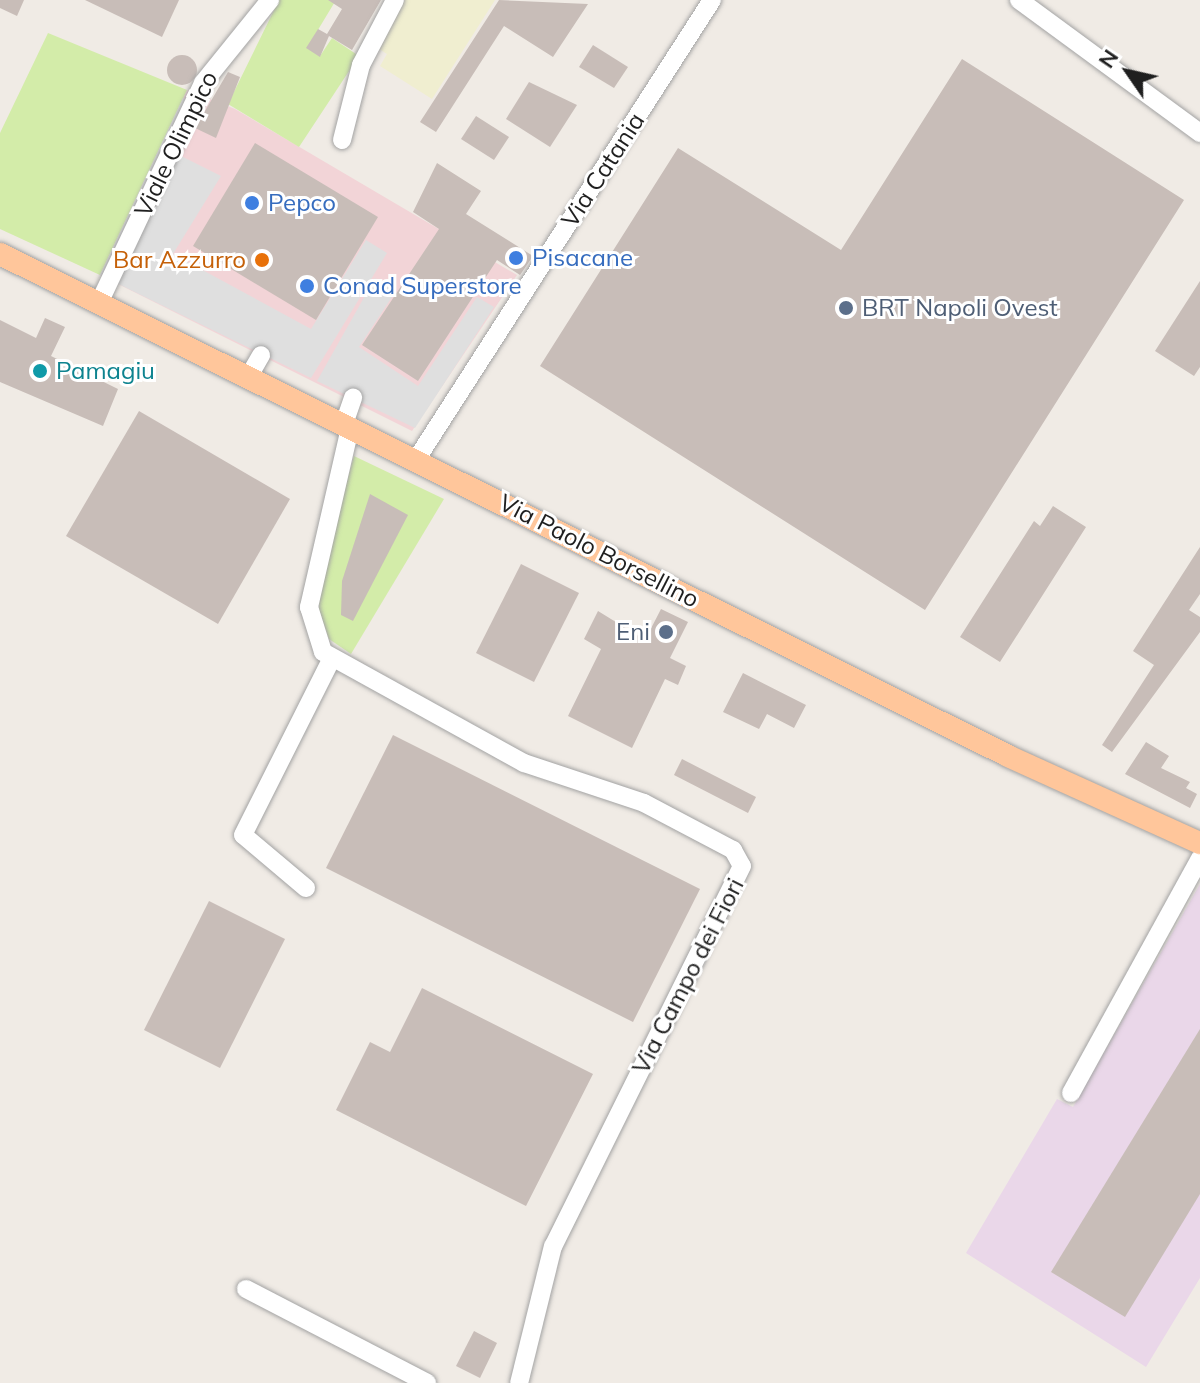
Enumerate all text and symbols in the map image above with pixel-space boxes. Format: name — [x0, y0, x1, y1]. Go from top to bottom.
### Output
north arrow — [1088, 32, 1168, 112]
text: N — [1092, 44, 1124, 73]
street label: Viale Olimpico — [128, 67, 224, 221]
street label: Via Catania — [555, 107, 651, 233]
place label: Pepco — [268, 189, 336, 217]
marker: Pepco — [243, 194, 261, 212]
place label: Pisacane — [532, 244, 633, 272]
place label: Bar Azzurro — [113, 246, 246, 274]
marker: Pisacane — [507, 249, 525, 267]
marker: Bar Azzurro — [253, 251, 271, 269]
place label: Conad Superstore — [323, 272, 522, 300]
marker: Conad Superstore — [298, 277, 316, 295]
place label: BRT Napoli Ovest — [862, 294, 1058, 322]
marker: BRT Napoli Ovest — [837, 299, 855, 317]
place label: Pamagiu — [56, 357, 155, 385]
marker: Pamagiu — [31, 362, 49, 380]
street label: Via Paolo Borsellino — [494, 488, 704, 614]
place label: Eni — [616, 618, 650, 646]
marker: Eni — [657, 623, 675, 641]
street label: Via Campo dei Fiori — [626, 873, 750, 1079]

